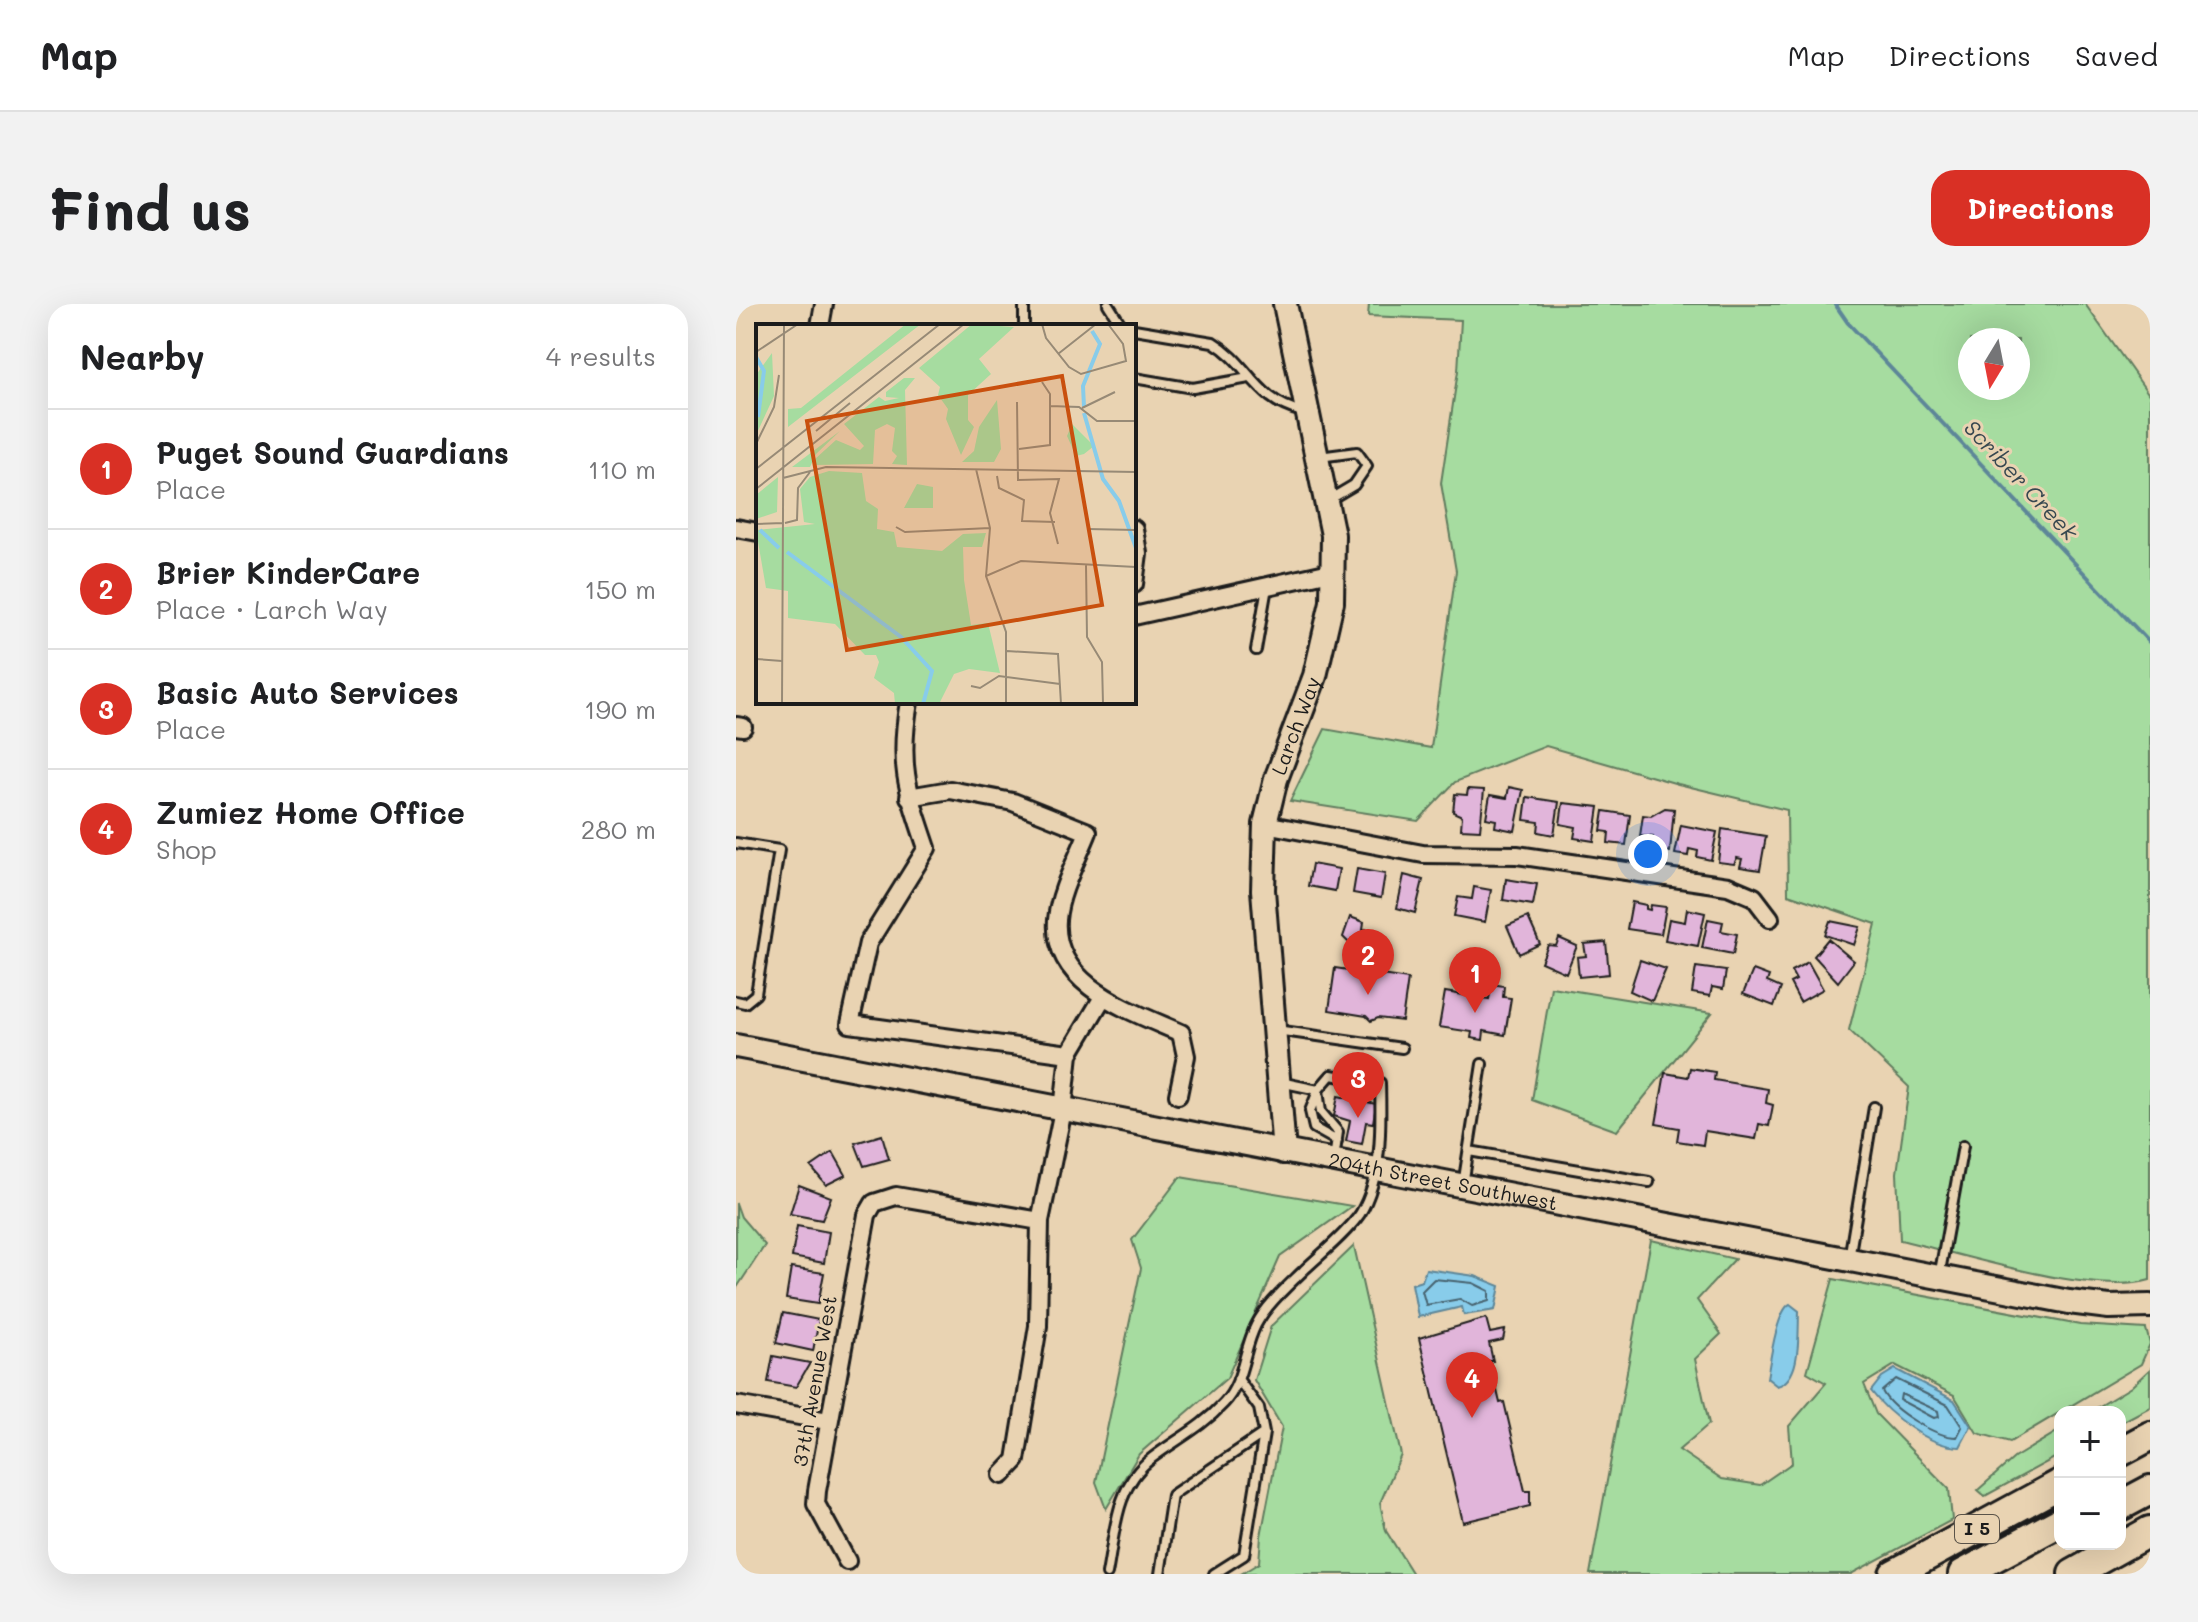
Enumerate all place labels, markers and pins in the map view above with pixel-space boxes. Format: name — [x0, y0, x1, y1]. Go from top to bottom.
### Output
pin: 2 — [1342, 929, 1394, 995]
pin: 1 — [1449, 947, 1501, 1013]
pin: 3 — [1332, 1052, 1384, 1118]
pin: 4 — [1446, 1352, 1498, 1418]

